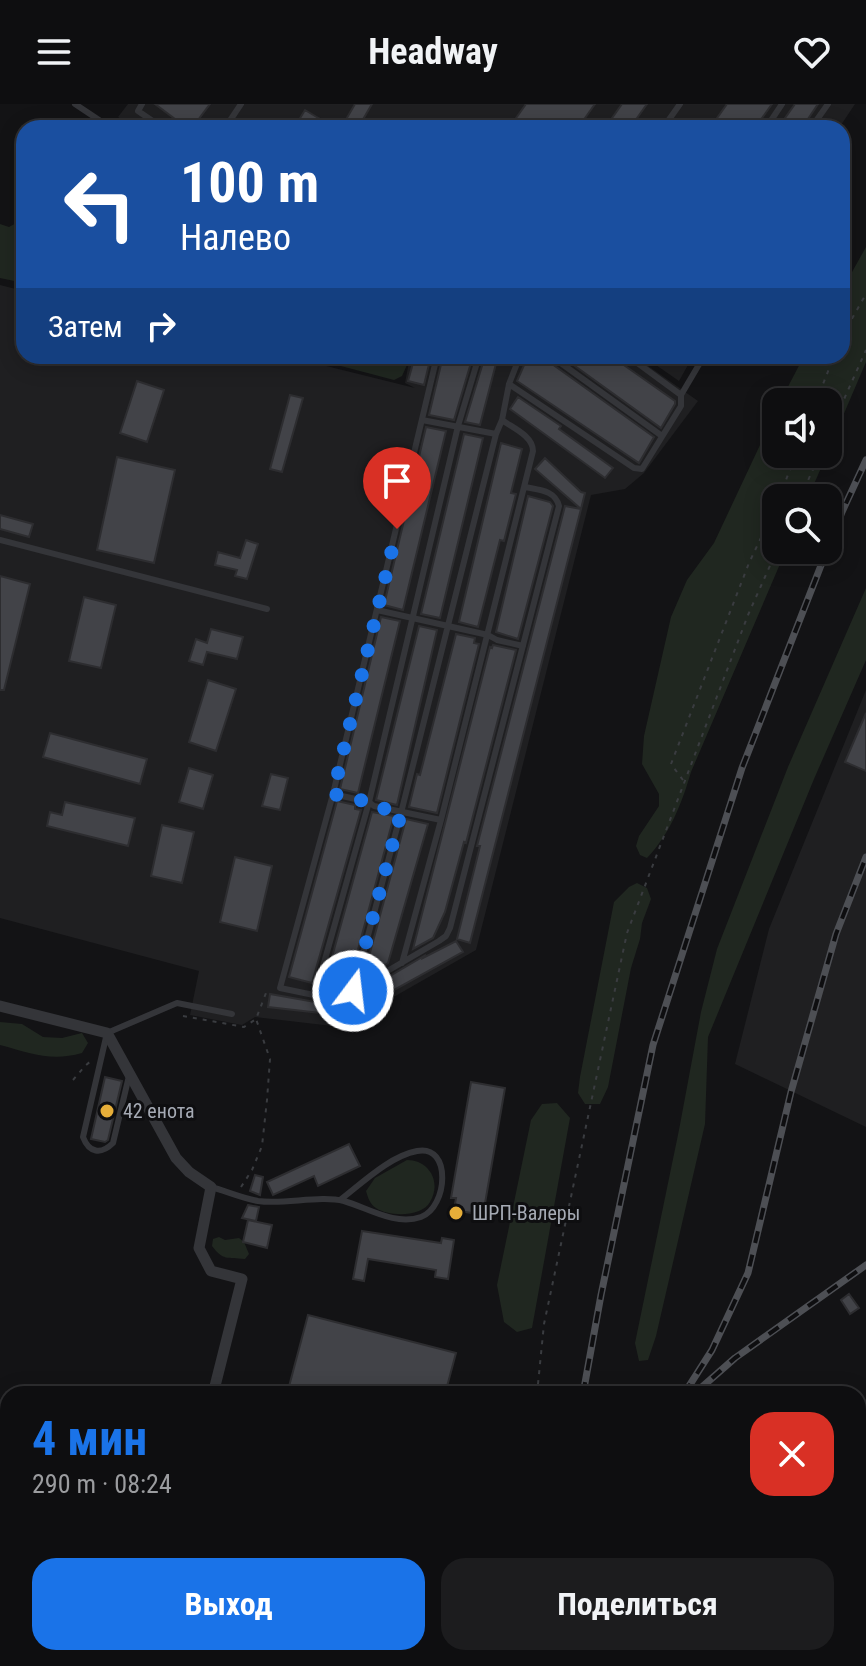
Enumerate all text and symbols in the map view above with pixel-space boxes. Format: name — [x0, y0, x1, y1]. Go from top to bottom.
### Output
icon: menu — [32, 30, 76, 74]
icon: heart — [790, 30, 834, 74]
text: Headway — [368, 31, 498, 73]
text: 100 m — [180, 150, 319, 216]
icon: left — [48, 152, 152, 256]
text: Налево — [180, 217, 291, 259]
icon: right — [139, 304, 183, 348]
text: Затем — [48, 309, 123, 344]
map controls — [762, 388, 842, 564]
button: sound — [762, 388, 842, 468]
pin — [363, 447, 431, 529]
icon: arrive — [375, 459, 419, 503]
button: search — [762, 484, 842, 564]
position arrow — [311, 949, 395, 1033]
place label: 42 енота — [123, 1099, 195, 1123]
marker: 42 енота — [98, 1102, 116, 1120]
place label: ШРП-Валеры — [472, 1201, 580, 1225]
marker: ШРП-Валеры — [447, 1204, 465, 1222]
text: 4 мин — [32, 1410, 147, 1467]
button: close — [750, 1412, 834, 1496]
text: 290 m · 08:24 — [32, 1469, 172, 1499]
button: Выход — [32, 1558, 425, 1650]
button: Поделиться — [441, 1558, 834, 1650]

